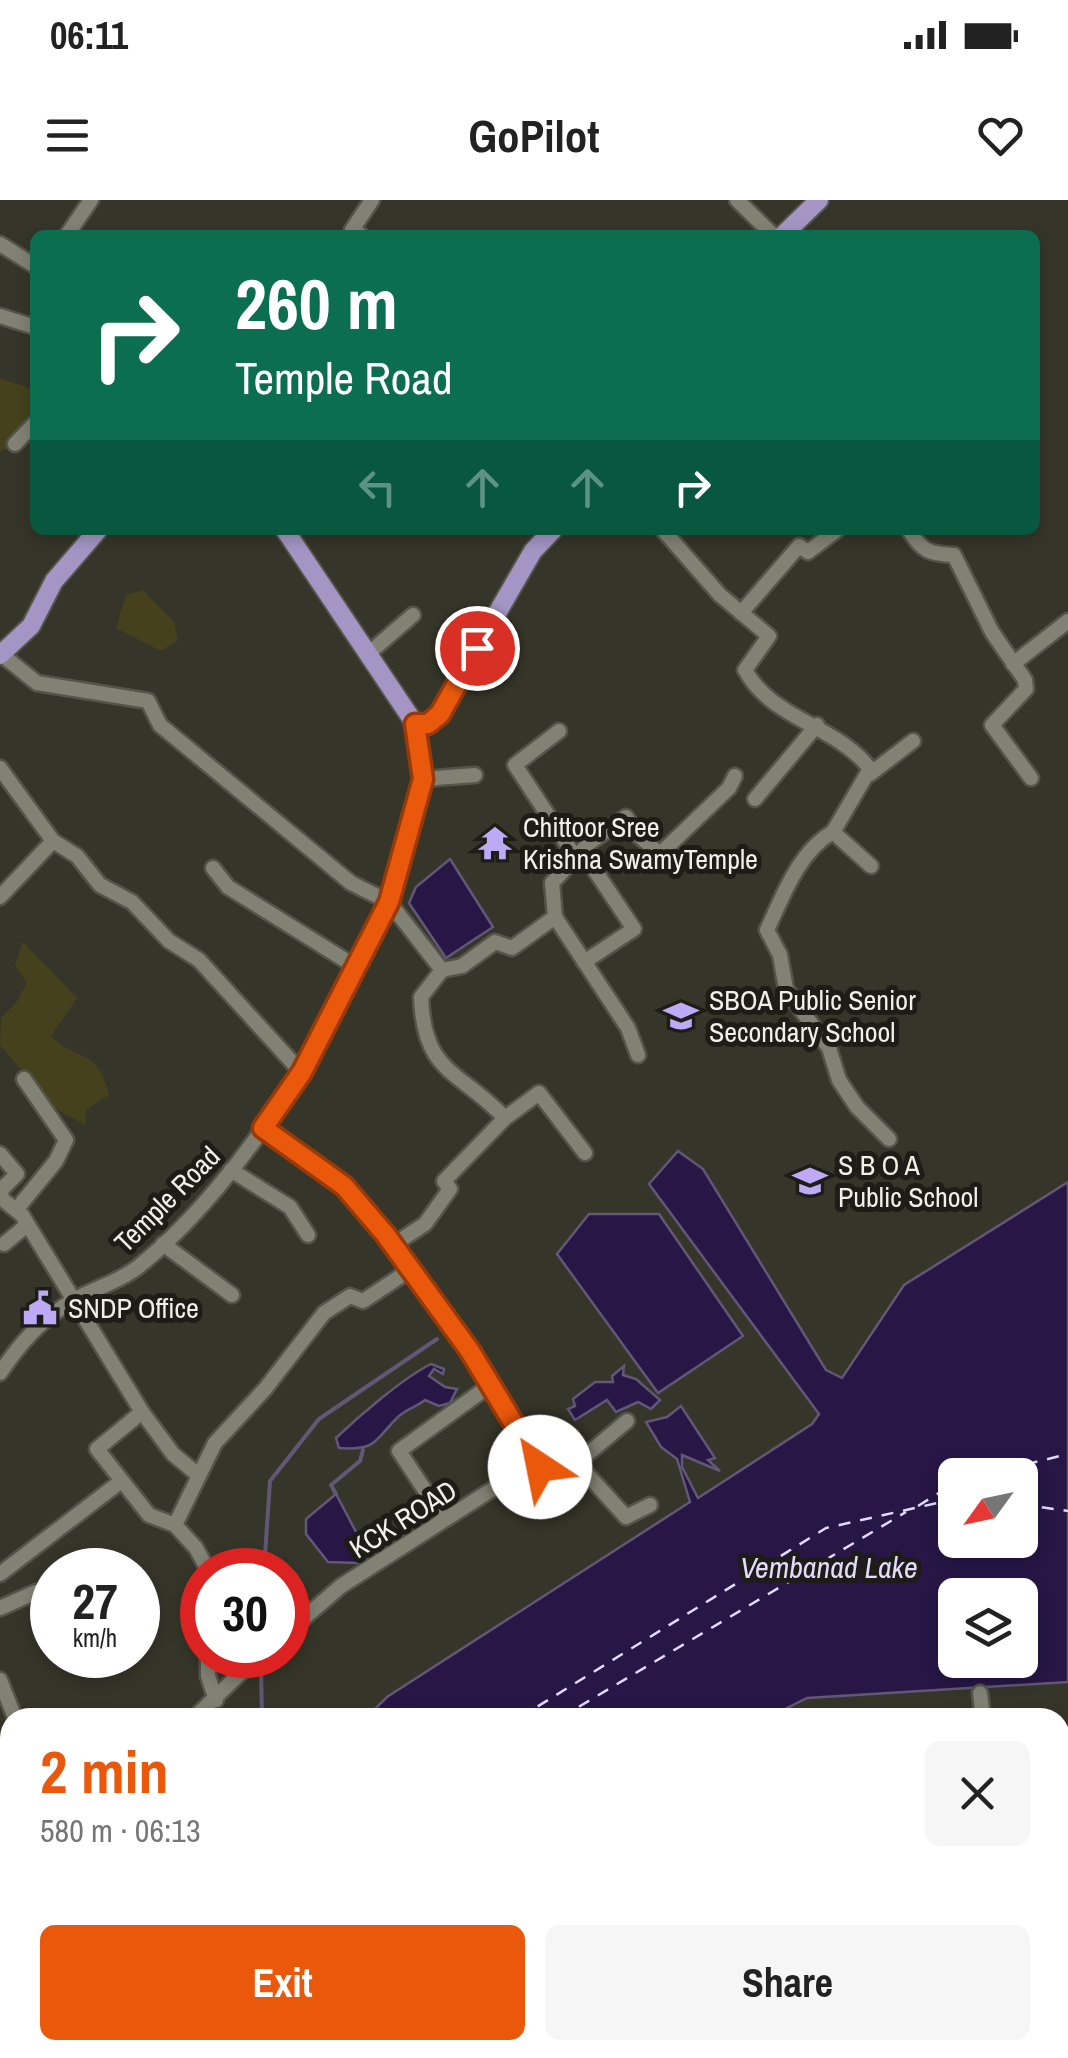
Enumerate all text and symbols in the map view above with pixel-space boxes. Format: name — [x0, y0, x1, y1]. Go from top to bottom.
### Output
text: 06:11 — [50, 10, 128, 61]
text: GoPilot — [468, 105, 600, 166]
icon: menu — [40, 108, 95, 163]
icon: heart — [973, 108, 1028, 163]
text: 260 m — [235, 257, 398, 351]
icon: right — [70, 270, 200, 400]
text: Temple Road — [235, 347, 452, 408]
icon: left — [350, 460, 405, 515]
icon: ahead — [455, 460, 510, 515]
icon: ahead — [560, 460, 615, 515]
icon: right — [665, 460, 720, 515]
pin — [435, 606, 520, 691]
icon: arrive — [450, 621, 505, 676]
place label: Chittoor Sree Krishna SwamyTemple — [523, 808, 758, 878]
temple icon: Chittoor Sree Krishna SwamyTemple — [476, 824, 514, 862]
place label: SBOA Public Senior Secondary School — [709, 981, 916, 1051]
school or university icon: SBOA Public Senior Secondary School — [662, 997, 700, 1035]
street label: Temple Road — [106, 1138, 228, 1260]
place label: S B O A Public School — [838, 1146, 978, 1216]
school or university icon: S B O A Public School — [791, 1162, 829, 1200]
public building icon: SNDP Office — [21, 1289, 59, 1327]
place label: SNDP Office — [68, 1289, 199, 1327]
position arrow — [488, 1415, 592, 1519]
north arrow — [938, 1458, 1038, 1558]
map controls — [938, 1458, 1038, 1678]
street label: KCK ROAD — [342, 1471, 464, 1567]
water label: Vembanad Lake — [740, 1547, 918, 1587]
speed limit sign: 30 — [180, 1548, 310, 1678]
text: 27 — [72, 1567, 118, 1635]
button: layers — [938, 1578, 1038, 1678]
text: km/h — [73, 1621, 117, 1655]
text: 2 min — [40, 1731, 169, 1812]
button: close — [925, 1741, 1030, 1846]
text: 580 m · 06:13 — [40, 1809, 200, 1852]
button: Exit — [40, 1925, 525, 2040]
button: Share — [545, 1925, 1030, 2040]

